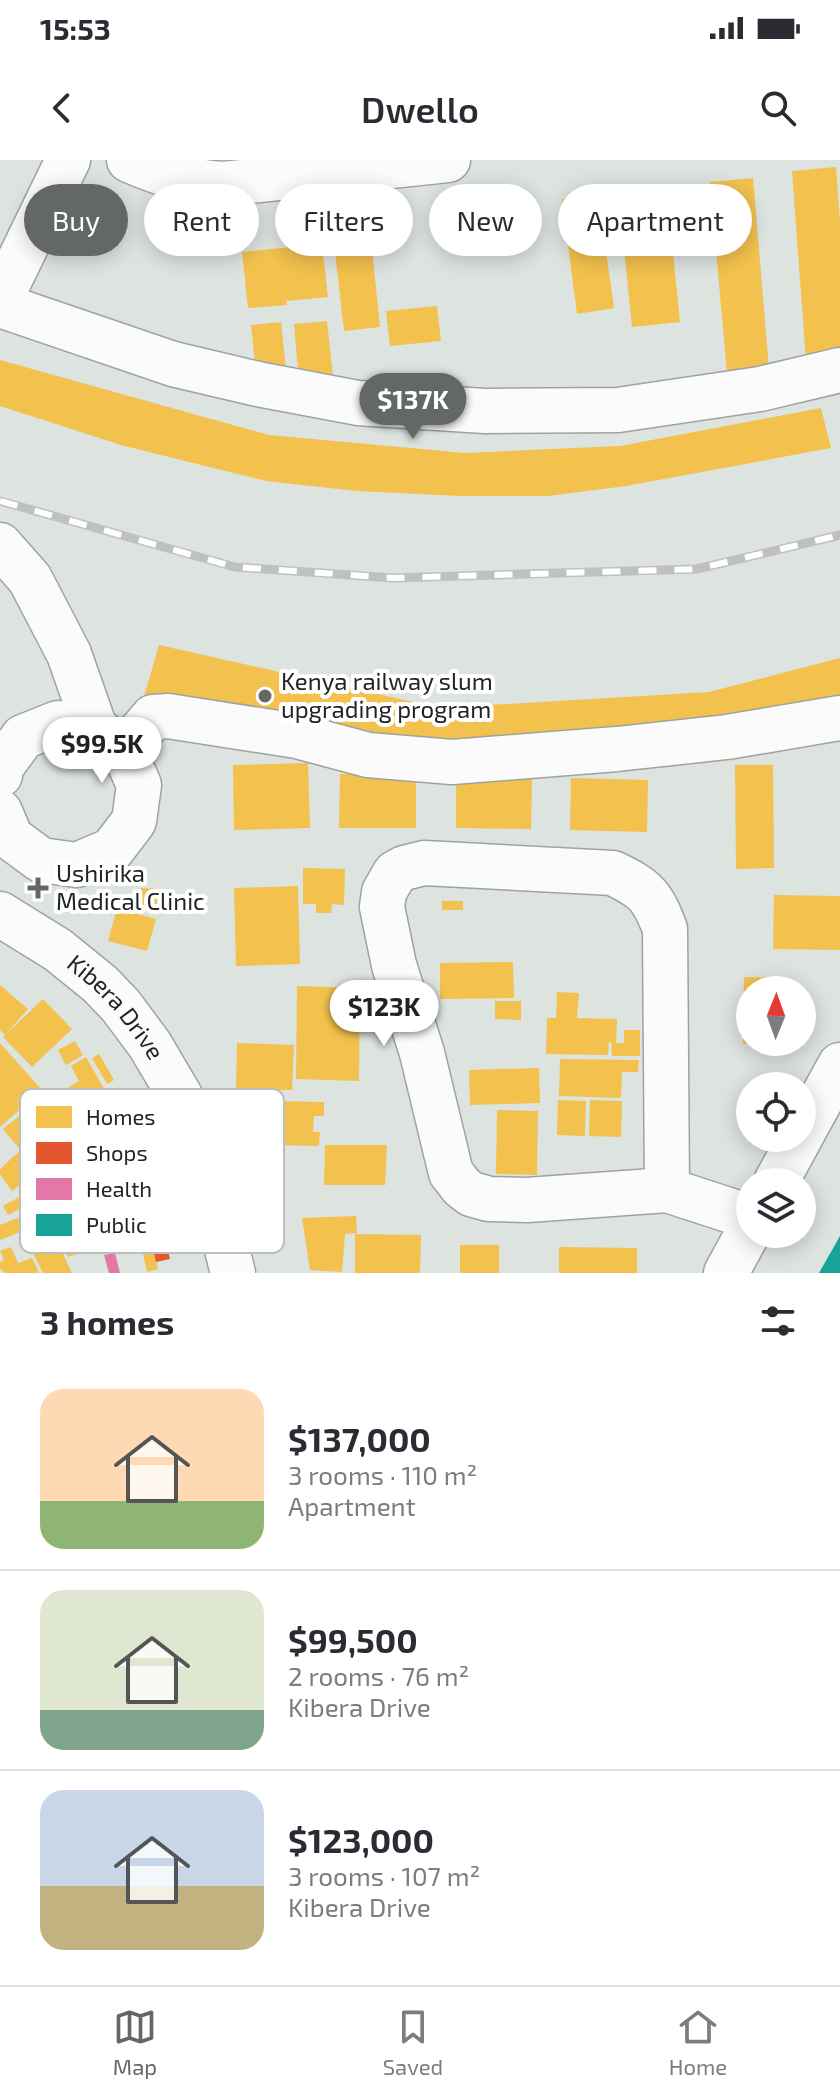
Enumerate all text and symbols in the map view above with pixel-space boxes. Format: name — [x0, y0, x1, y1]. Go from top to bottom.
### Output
text: 15:53 — [40, 10, 111, 46]
icon: back — [40, 86, 84, 130]
icon: search — [756, 86, 800, 130]
text: Dwello — [361, 87, 479, 130]
chip: Buy — [24, 184, 128, 256]
chip: Rent — [144, 184, 259, 256]
chip: Filters — [275, 184, 413, 256]
chip: New — [429, 184, 542, 256]
chip: Apartment — [558, 184, 752, 256]
pin: $137K — [357, 373, 469, 441]
text: $137K — [377, 383, 449, 414]
place label: Kenya railway slum upgrading program — [281, 666, 493, 723]
marker: Kenya railway slum upgrading program — [256, 687, 274, 705]
pin: $99.5K — [37, 717, 167, 785]
text: $99.5K — [61, 727, 143, 758]
place label: Ushirika Medical Clinic — [56, 858, 205, 915]
marker: Ushirika Medical Clinic — [27, 877, 49, 899]
street label: Kibera Drive — [62, 948, 171, 1064]
north arrow — [736, 976, 816, 1056]
map controls — [736, 976, 816, 1248]
pin: $123K — [328, 980, 440, 1048]
text: $123K — [348, 990, 420, 1021]
button: locate — [736, 1072, 816, 1152]
legend — [20, 1089, 284, 1253]
text: Homes — [86, 1103, 155, 1129]
text: Shops — [86, 1139, 148, 1165]
button: layers — [736, 1168, 816, 1248]
text: Health — [86, 1175, 152, 1201]
text: Public — [86, 1211, 147, 1237]
icon: filters — [756, 1299, 800, 1343]
text: 3 homes — [40, 1301, 174, 1342]
text: $137,000 — [288, 1418, 431, 1459]
icon: home — [104, 1421, 200, 1517]
text: 3 rooms · 110 m² — [288, 1459, 477, 1490]
text: Apartment — [288, 1490, 416, 1521]
text: $99,500 — [288, 1619, 418, 1660]
icon: home — [104, 1622, 200, 1718]
text: 2 rooms · 76 m² — [288, 1660, 469, 1691]
text: Kibera Drive — [288, 1691, 431, 1722]
text: $123,000 — [288, 1819, 434, 1860]
icon: home — [104, 1822, 200, 1918]
text: 3 rooms · 107 m² — [288, 1860, 480, 1891]
text: Kibera Drive — [288, 1891, 431, 1922]
tab: Map — [113, 2005, 157, 2079]
tab: Saved — [383, 2005, 443, 2079]
tab: Home — [669, 2005, 727, 2079]

